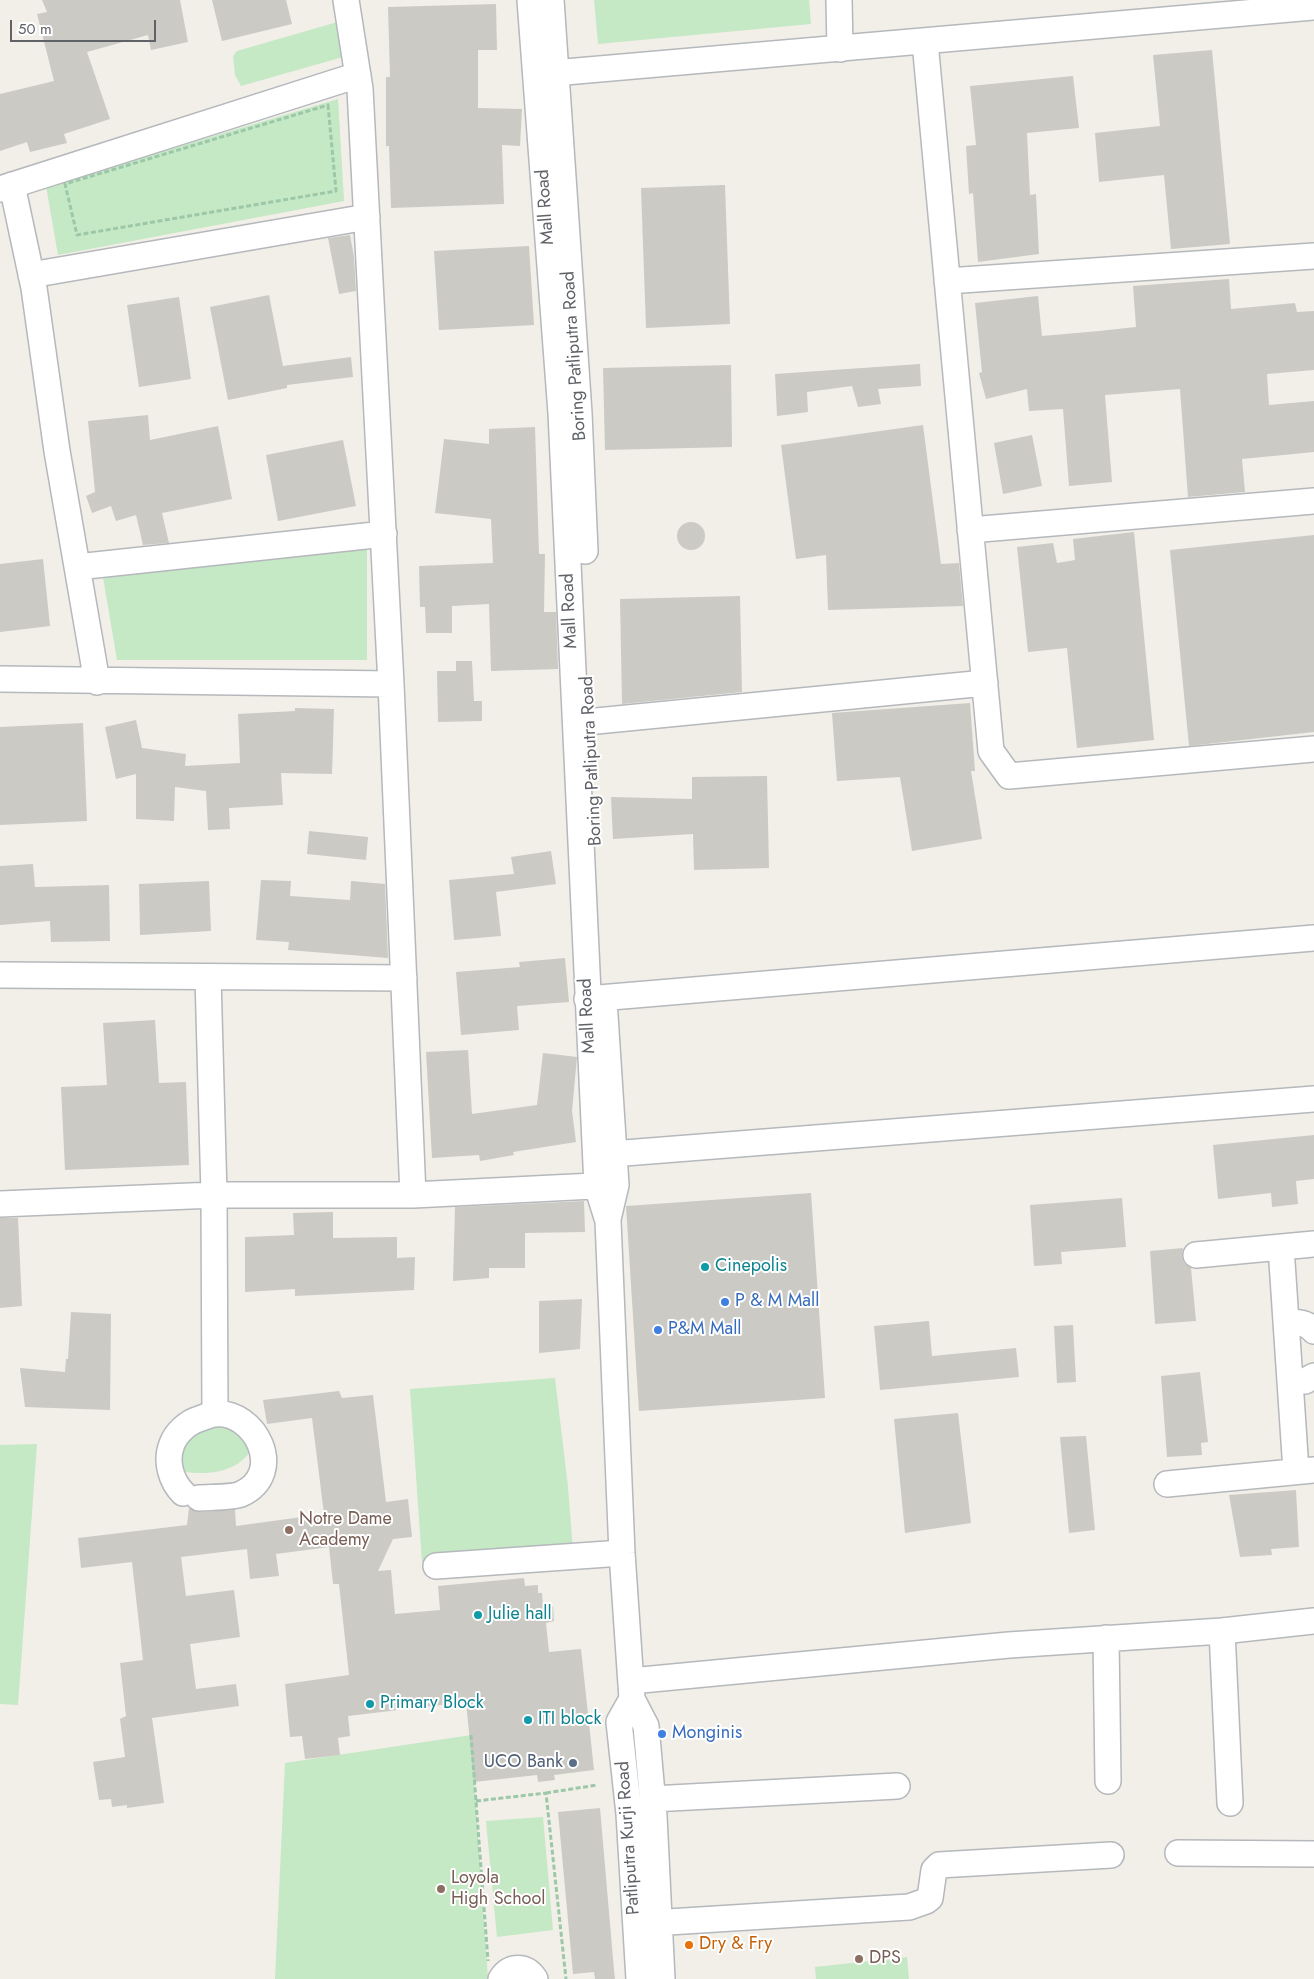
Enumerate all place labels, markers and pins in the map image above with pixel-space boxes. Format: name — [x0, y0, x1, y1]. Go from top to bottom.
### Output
place label: Cinepolis — [715, 1256, 787, 1278]
marker: Cinepolis — [699, 1261, 711, 1273]
place label: P & M Mall — [735, 1291, 819, 1313]
marker: P & M Mall — [719, 1296, 731, 1308]
place label: P&M Mall — [668, 1319, 742, 1341]
marker: P&M Mall — [652, 1324, 664, 1336]
place label: Notre Dame Academy — [299, 1509, 392, 1552]
marker: Notre Dame Academy — [283, 1524, 295, 1536]
place label: Julie hall — [488, 1604, 552, 1626]
marker: Julie hall — [472, 1609, 484, 1621]
place label: Primary Block — [380, 1693, 484, 1715]
marker: Primary Block — [364, 1698, 376, 1710]
place label: ITI block — [538, 1709, 601, 1731]
marker: ITI block — [522, 1714, 534, 1726]
place label: Monginis — [672, 1723, 742, 1745]
marker: Monginis — [656, 1728, 668, 1740]
place label: UCO Bank — [484, 1752, 563, 1774]
marker: UCO Bank — [567, 1757, 579, 1769]
place label: Loyola High School — [451, 1868, 545, 1910]
marker: Loyola High School — [435, 1883, 447, 1895]
place label: Dry & Fry — [699, 1934, 772, 1956]
marker: Dry & Fry — [683, 1939, 695, 1951]
place label: DPS — [869, 1948, 901, 1970]
marker: DPS — [853, 1953, 865, 1965]

